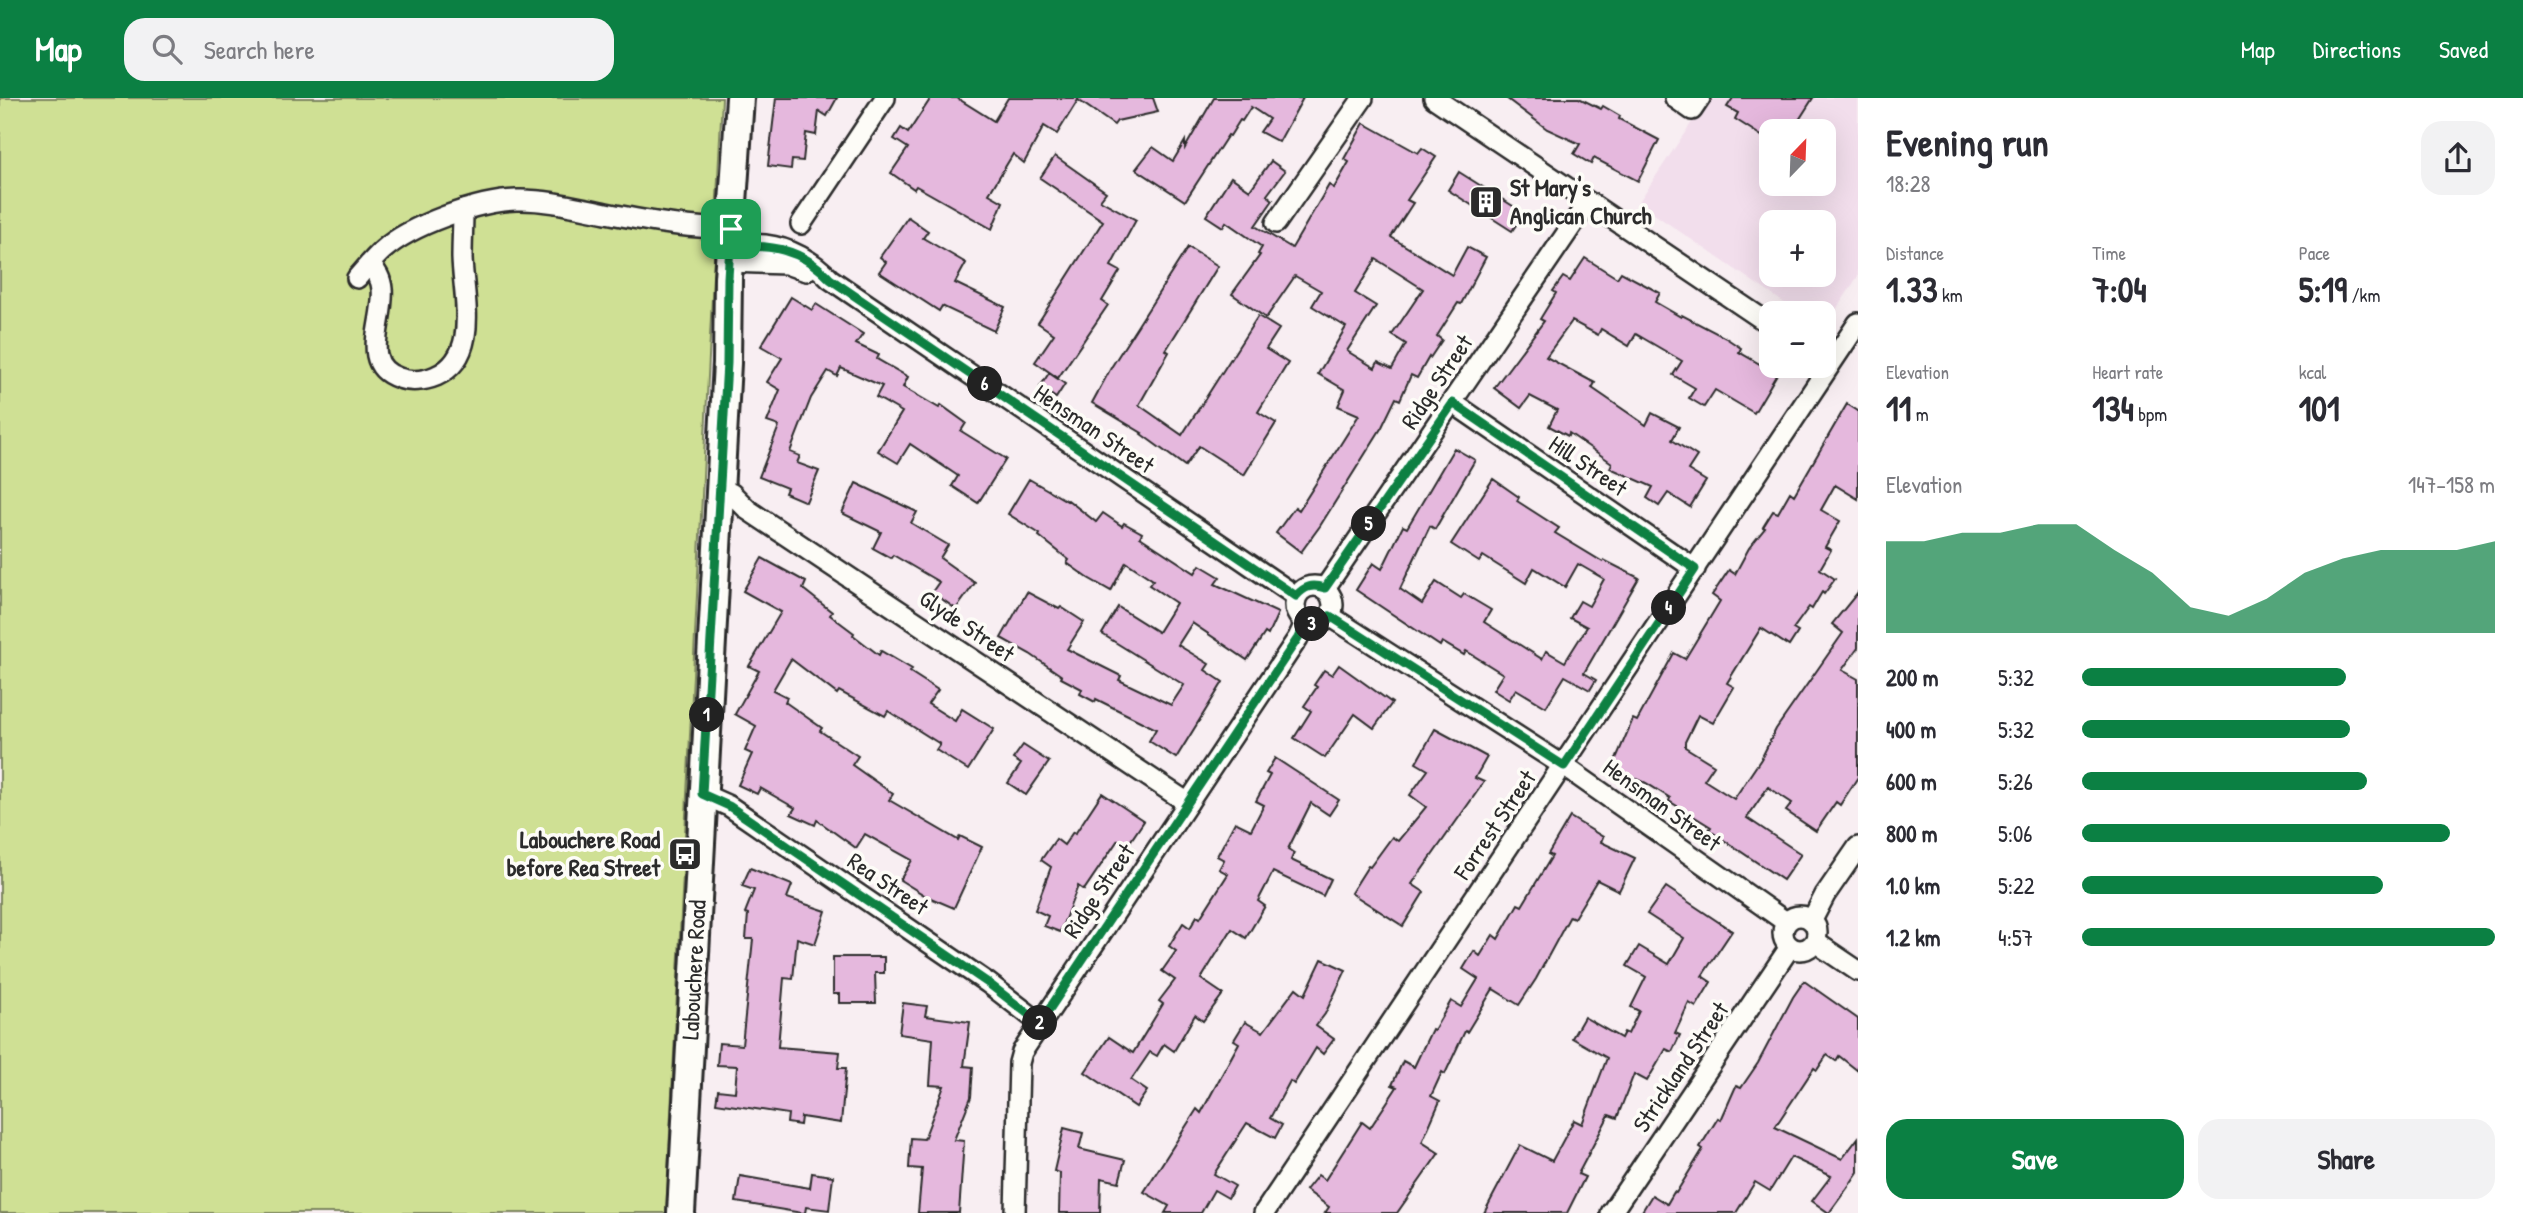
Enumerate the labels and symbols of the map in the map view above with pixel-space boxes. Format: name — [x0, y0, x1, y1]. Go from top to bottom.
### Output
north arrow — [1759, 119, 1836, 196]
place label: St Mary's Anglican Church — [1510, 171, 1652, 232]
building icon: St Mary's Anglican Church — [1467, 183, 1505, 221]
pin — [701, 199, 761, 259]
street label: Ridge Street — [1393, 327, 1480, 435]
pin: 6 — [968, 366, 1002, 402]
street label: Hensman Street — [1028, 376, 1162, 481]
street label: Hill Street — [1543, 427, 1635, 504]
pin: 5 — [1352, 506, 1386, 542]
street label: Glyde Street — [914, 582, 1022, 669]
pin: 4 — [1652, 590, 1686, 626]
pin: 3 — [1294, 606, 1330, 642]
pin: 1 — [690, 698, 724, 732]
street label: Hensman Street — [1597, 750, 1729, 858]
street label: Forrest Street — [1445, 763, 1543, 886]
place label: Labouchere Road before Rea Street — [507, 823, 661, 883]
bus stop icon: Labouchere Road before Rea Street — [666, 835, 704, 873]
street label: Ridge Street — [1055, 836, 1142, 944]
street label: Rea Street — [842, 844, 936, 922]
street label: Labouchere Road — [673, 899, 713, 1041]
street label: Strickland Street — [1625, 994, 1736, 1138]
pin: 2 — [1023, 1006, 1058, 1040]

